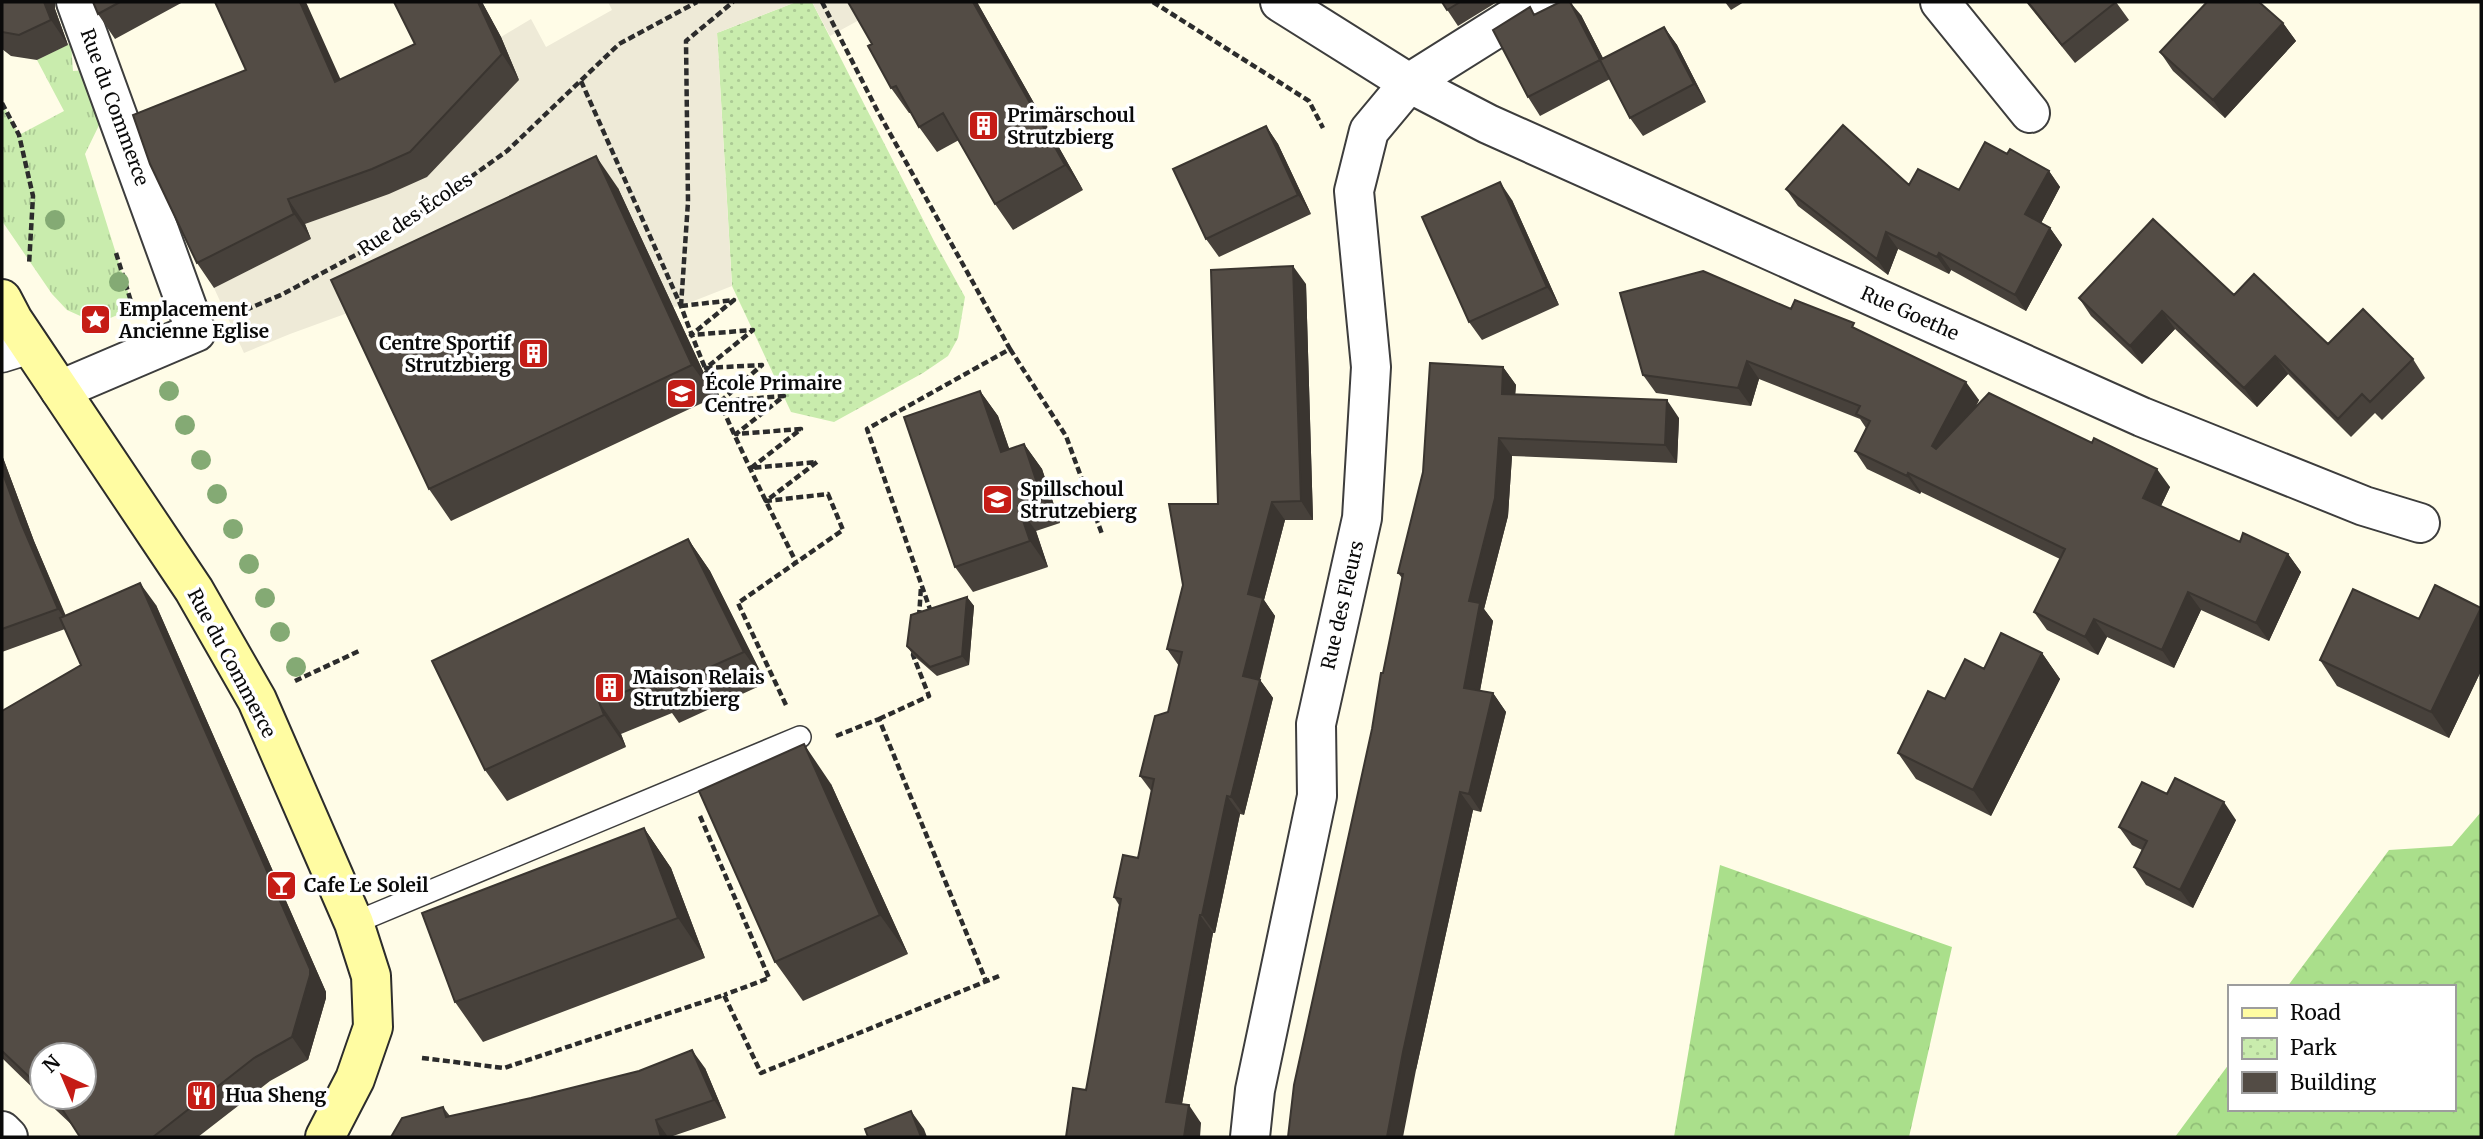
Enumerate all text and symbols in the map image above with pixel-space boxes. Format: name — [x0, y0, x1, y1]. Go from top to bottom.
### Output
street label: Rue du Commerce — [75, 25, 155, 189]
place label: Primärschoul Strutzbierg — [1007, 103, 1135, 149]
building icon: Primärschoul Strutzbierg — [967, 109, 1001, 143]
street label: Rue des Écoles — [353, 167, 477, 261]
street label: Rue Goethe — [1857, 281, 1963, 345]
place label: Emplacement Ancienne Eglise — [118, 297, 269, 343]
place icon: Emplacement Ancienne Eglise — [79, 303, 113, 337]
place label: Centre Sportif Strutzbierg — [379, 331, 512, 377]
building icon: Centre Sportif Strutzbierg — [517, 337, 551, 371]
place label: École Primaire Centre — [705, 371, 842, 417]
school or university icon: École Primaire Centre — [665, 377, 699, 411]
place label: Spillschoul Strutzebierg — [1020, 477, 1137, 523]
school or university icon: Spillschoul Strutzebierg — [980, 483, 1014, 517]
street label: Rue des Fleurs — [1316, 538, 1368, 672]
street label: Rue du Commerce — [183, 584, 281, 742]
place label: Maison Relais Strutzbierg — [633, 665, 765, 711]
building icon: Maison Relais Strutzbierg — [593, 671, 627, 705]
bar icon: Cafe Le Soleil — [264, 868, 298, 902]
place label: Cafe Le Soleil — [304, 873, 428, 897]
legend — [2228, 985, 2455, 1111]
text: Road — [2290, 999, 2341, 1026]
text: Park — [2290, 1034, 2337, 1061]
north arrow — [28, 1041, 98, 1111]
text: N — [37, 1050, 65, 1078]
text: Building — [2290, 1069, 2377, 1096]
restaurant icon: Hua Sheng — [185, 1078, 219, 1112]
place label: Hua Sheng — [225, 1083, 326, 1107]

